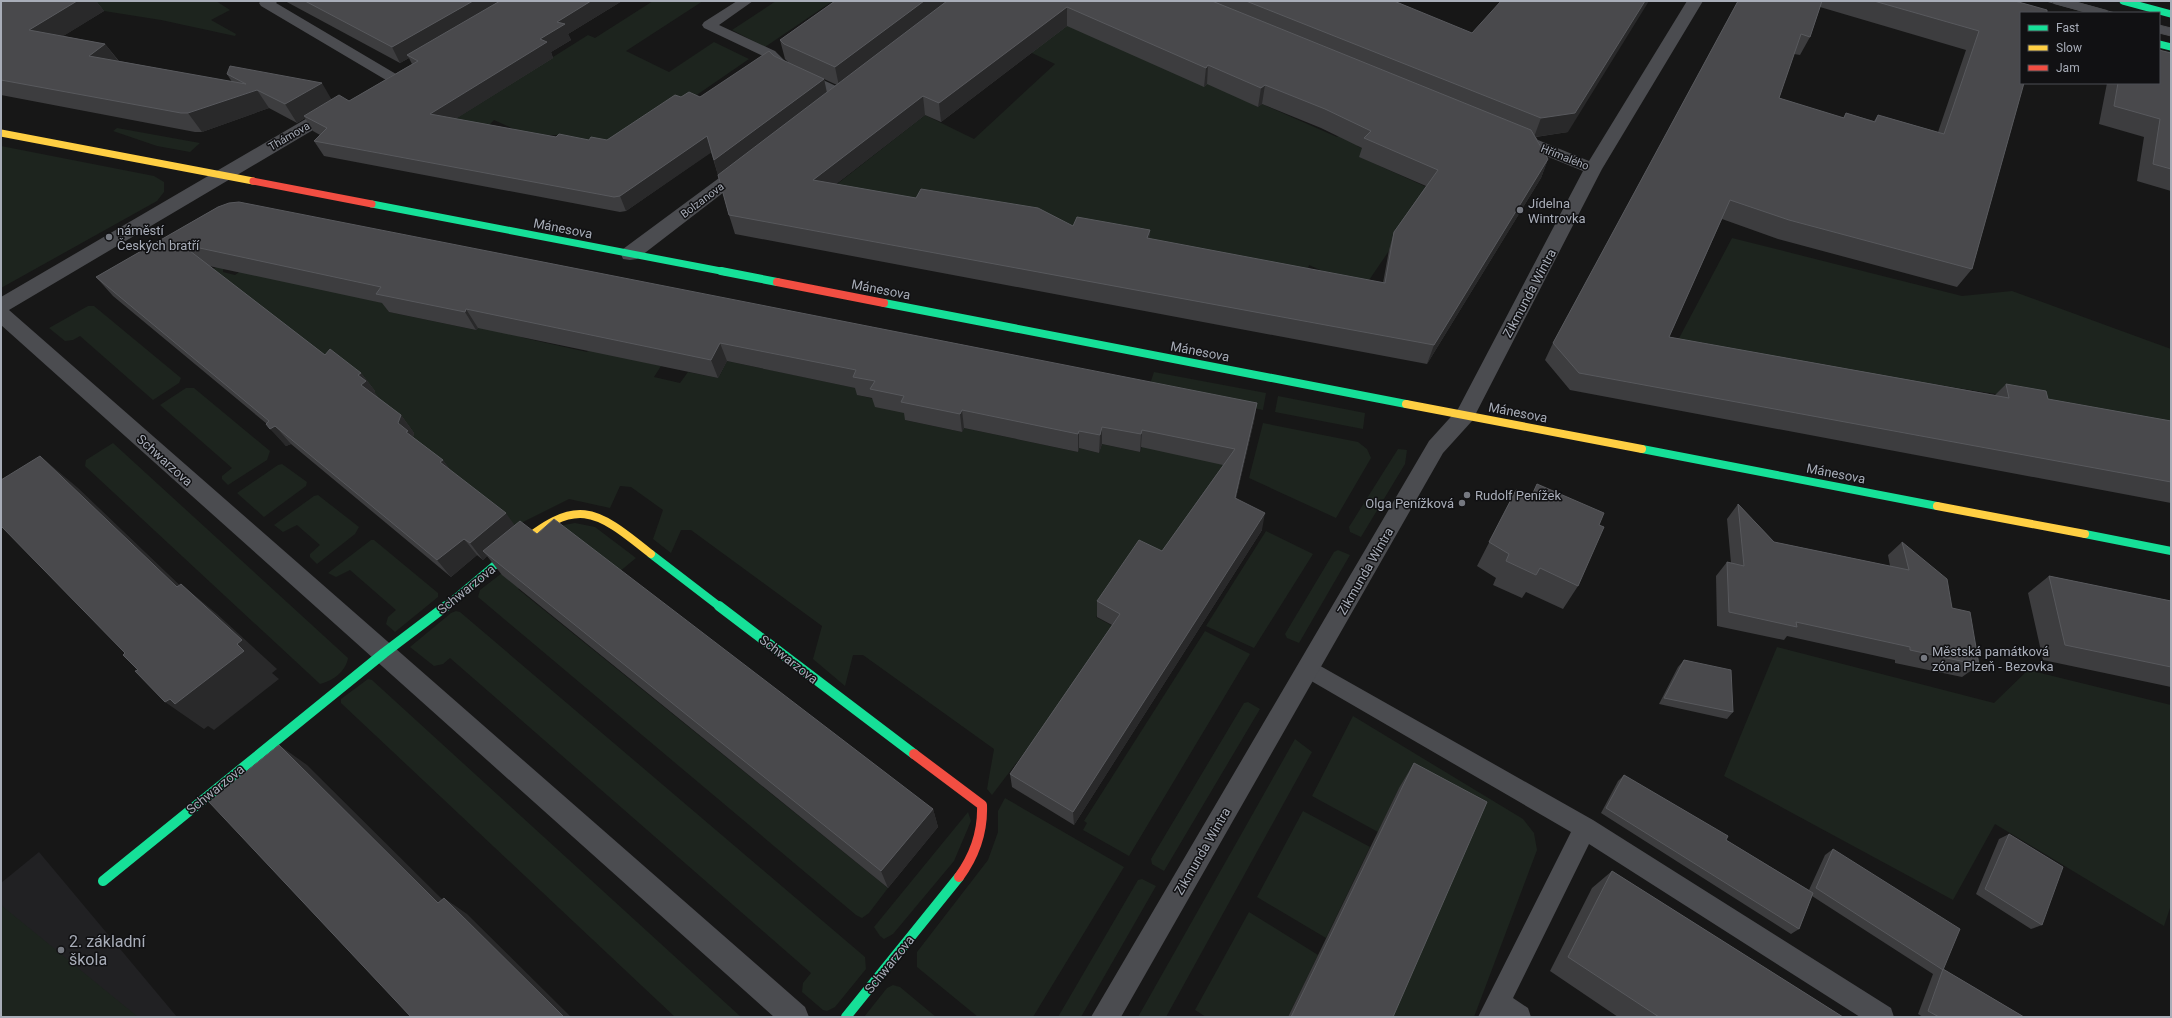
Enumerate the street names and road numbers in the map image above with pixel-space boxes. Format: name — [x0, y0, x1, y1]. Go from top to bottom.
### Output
street label: Thámova — [266, 119, 312, 153]
street label: Hřímalého — [1539, 142, 1591, 173]
street label: Bolzanova — [678, 180, 726, 221]
street label: Mánesova — [532, 215, 594, 242]
street label: Zikmunda Wintra — [1500, 246, 1559, 340]
street label: Mánesova — [850, 276, 912, 303]
street label: Mánesova — [1169, 338, 1231, 365]
street label: Mánesova — [1487, 399, 1549, 426]
street label: Schwarzova — [134, 431, 196, 489]
street label: Mánesova — [1805, 460, 1867, 487]
street label: Zikmunda Wintra — [1334, 525, 1396, 618]
street label: Schwarzova — [434, 562, 498, 617]
street label: Schwarzova — [757, 632, 821, 687]
street label: Schwarzova — [183, 762, 247, 817]
street label: Zikmunda Wintra — [1171, 805, 1233, 898]
street label: Schwarzova — [862, 932, 917, 996]

